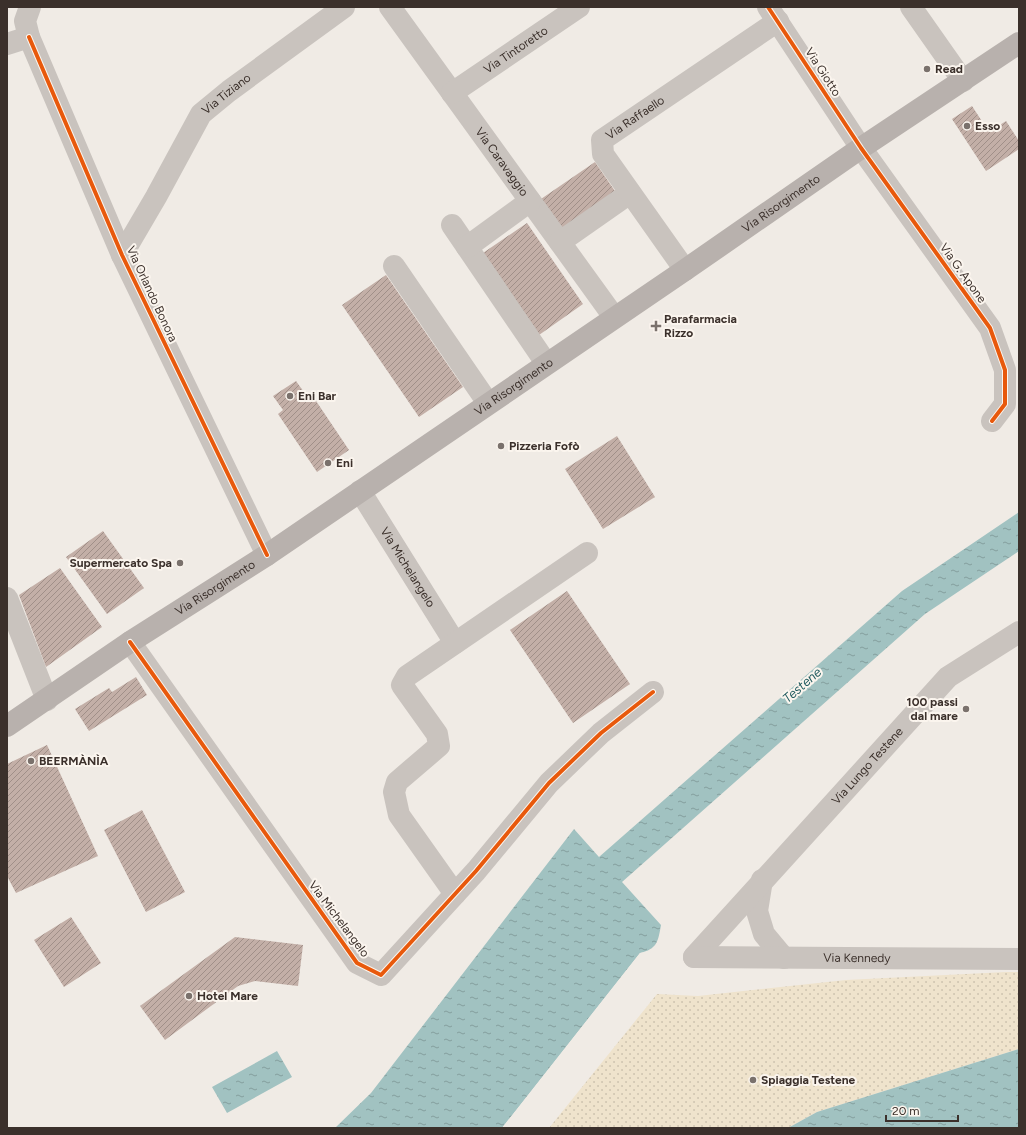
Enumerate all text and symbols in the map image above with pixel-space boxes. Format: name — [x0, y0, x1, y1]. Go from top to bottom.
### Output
street label: Via Tintoretto — [481, 23, 551, 77]
street label: Via Giotto — [802, 45, 844, 99]
place label: Read — [935, 62, 963, 76]
marker: Read — [922, 64, 932, 74]
street label: Via Tiziano — [199, 70, 253, 117]
street label: Via Raffaello — [603, 93, 667, 142]
place label: Esso — [975, 119, 1000, 133]
marker: Esso — [962, 121, 972, 131]
street label: Via Caravaggio — [472, 125, 531, 199]
street label: Via Risorgimento — [739, 171, 823, 235]
street label: Via G. Apone — [937, 240, 990, 306]
street label: Via Orlando Bonora — [124, 244, 180, 344]
place label: Parafarmacia Rizzo — [664, 312, 737, 340]
marker: Parafarmacia Rizzo — [651, 321, 661, 331]
street label: Via Risorgimento — [472, 355, 556, 418]
place label: Eni Bar — [298, 389, 337, 403]
marker: Eni Bar — [285, 391, 295, 401]
place label: Pizzeria Fofò — [509, 439, 580, 453]
marker: Pizzeria Fofò — [496, 441, 506, 451]
place label: Eni — [336, 456, 353, 470]
marker: Eni — [323, 458, 333, 468]
street label: Via Michelangelo — [377, 525, 438, 610]
place label: Supermercato Spa — [69, 556, 172, 570]
street label: Via Risorgimento — [173, 557, 258, 618]
marker: Supermercato Spa — [175, 558, 185, 568]
water label: Testene — [780, 664, 824, 706]
place label: 100 passi dal mare — [907, 695, 958, 723]
marker: 100 passi dal mare — [961, 704, 971, 714]
street label: Via Lungo Testene — [829, 724, 906, 807]
place label: BEERMÀNÌA — [39, 754, 109, 768]
marker: BEERMÀNÌA — [26, 756, 36, 766]
street label: Via Michelangelo — [306, 878, 372, 960]
street label: Via Kennedy — [823, 951, 891, 965]
place label: Hotel Mare — [197, 989, 258, 1003]
marker: Hotel Mare — [184, 991, 194, 1001]
place label: Spiaggia Testene — [761, 1073, 855, 1087]
marker: Spiaggia Testene — [748, 1075, 758, 1085]
scale bar — [886, 1097, 958, 1123]
text: 20 m — [892, 1104, 920, 1118]

